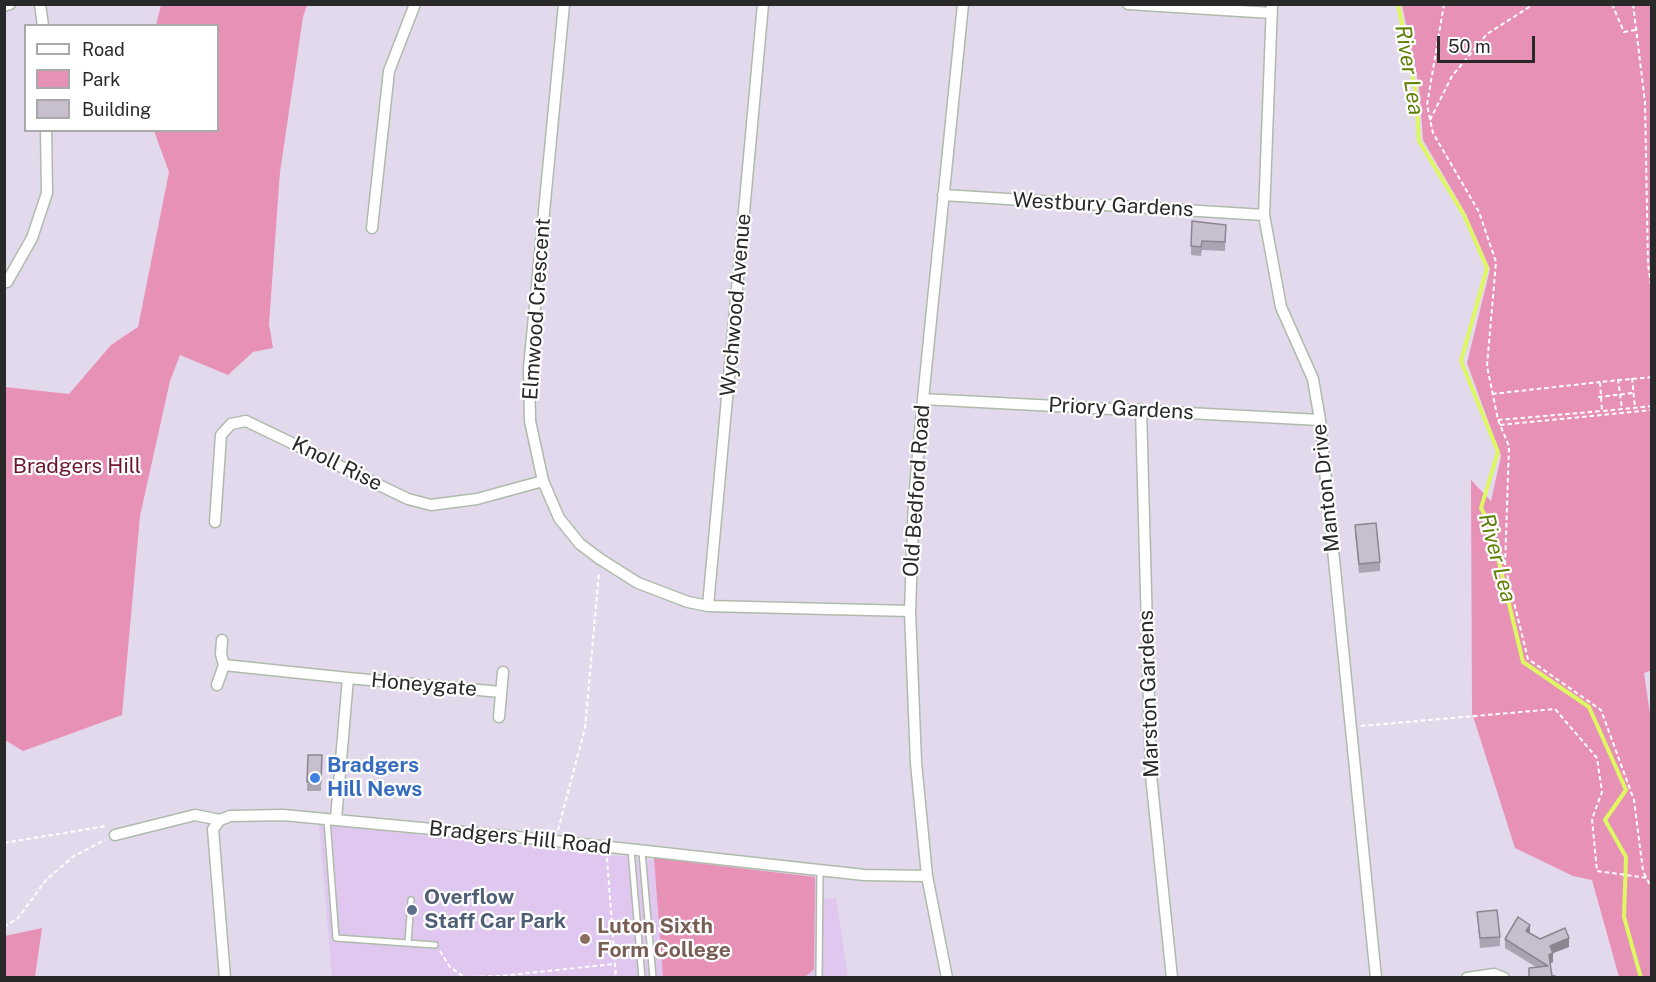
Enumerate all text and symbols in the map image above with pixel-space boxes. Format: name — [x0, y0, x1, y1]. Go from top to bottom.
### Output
water label: River Lea — [1389, 23, 1429, 117]
legend — [24, 24, 219, 132]
scale bar — [1440, 24, 1538, 62]
text: 50 m — [1448, 36, 1491, 57]
text: Road — [82, 39, 125, 60]
text: Park — [82, 69, 120, 90]
text: Building — [82, 99, 151, 120]
street label: Westbury Gardens — [1012, 188, 1194, 222]
street label: Wychwood Avenue — [715, 212, 757, 398]
street label: Elmwood Crescent — [518, 217, 556, 401]
street label: Priory Gardens — [1048, 393, 1194, 425]
street label: Old Bedford Road — [898, 404, 936, 578]
street label: Manton Drive — [1307, 423, 1345, 553]
street label: Knoll Rise — [288, 431, 386, 497]
park label: Bradgers Hill — [13, 454, 141, 480]
water label: River Lea — [1472, 511, 1522, 605]
street label: Marston Gardens — [1133, 610, 1165, 778]
street label: Honeygate — [370, 668, 478, 702]
place label: Bradgers Hill News — [327, 753, 422, 803]
marker: Bradgers Hill News — [308, 771, 322, 785]
street label: Bradgers Hill Road — [428, 816, 612, 860]
place label: Overflow Staff Car Park — [424, 885, 566, 935]
marker: Overflow Staff Car Park — [405, 903, 419, 917]
place label: Luton Sixth Form College — [597, 914, 731, 964]
marker: Luton Sixth Form College — [578, 932, 592, 946]

